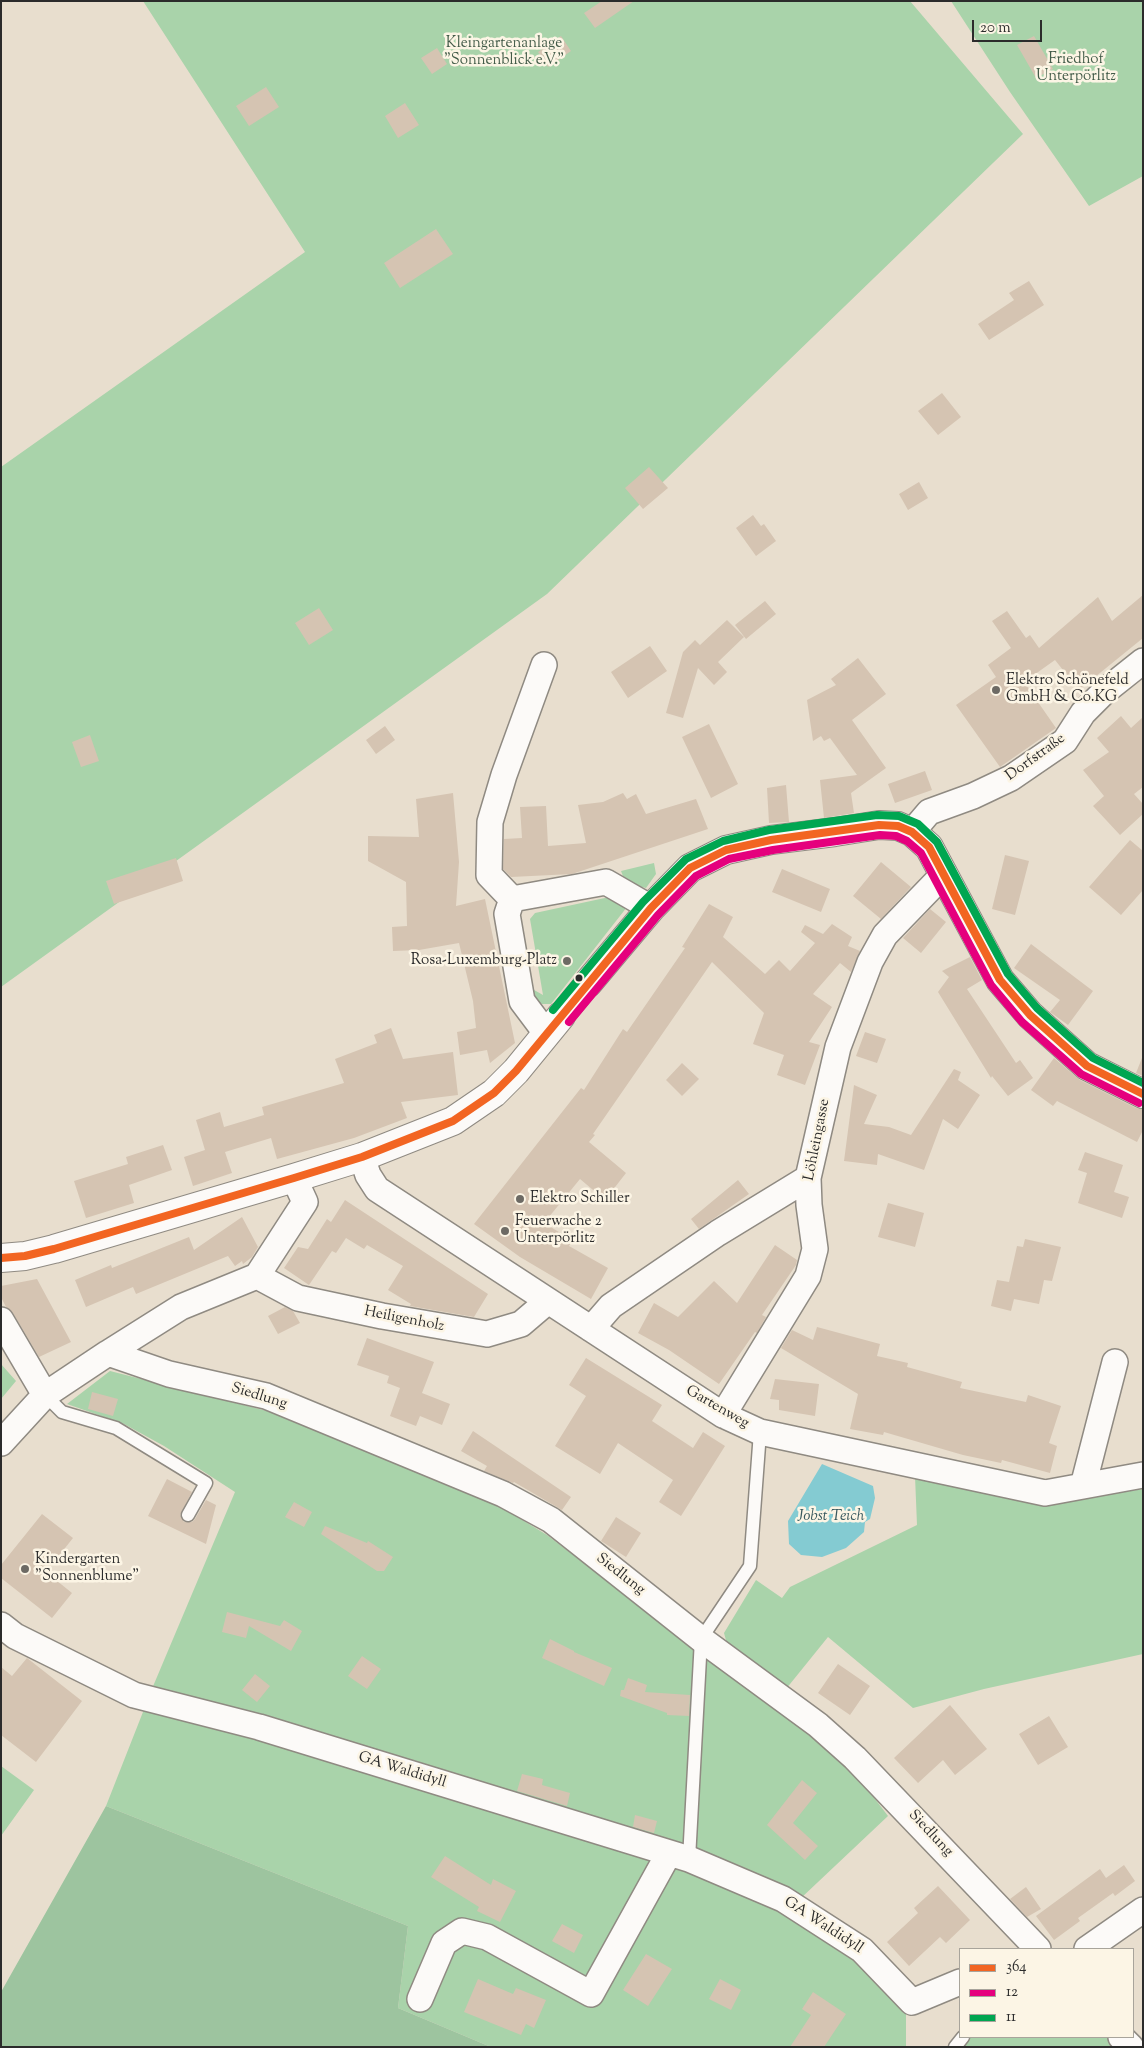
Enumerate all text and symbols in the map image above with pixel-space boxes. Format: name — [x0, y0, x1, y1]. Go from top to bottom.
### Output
scale bar — [974, 10, 1044, 42]
text: 20 m — [980, 18, 1011, 39]
park label: Kleingartenanlage "Sonnenblick e.V." — [444, 35, 564, 70]
park label: Friedhof Unterpörlitz — [1036, 51, 1116, 86]
place label: Elektro Schönefeld GmbH & Co.KG — [1006, 672, 1129, 707]
marker: Elektro Schönefeld GmbH & Co.KG — [990, 684, 1002, 696]
street label: Dorfstraße — [1003, 730, 1069, 786]
place label: Rosa-Luxemburg-Platz — [411, 952, 557, 970]
marker: Rosa-Luxemburg-Platz — [561, 955, 573, 967]
unlabelled marker — [574, 973, 584, 983]
street label: Löhleingasse — [801, 1098, 835, 1182]
place label: Elektro Schiller — [530, 1190, 630, 1208]
marker: Elektro Schiller — [514, 1193, 526, 1205]
place label: Feuerwache 2 Unterpörlitz — [515, 1213, 602, 1248]
marker: Feuerwache 2 Unterpörlitz — [499, 1225, 511, 1237]
street label: Heiligenholz — [362, 1303, 446, 1337]
street label: Siedlung — [229, 1380, 289, 1414]
street label: Gartenweg — [682, 1383, 752, 1433]
water label: Jobst Teich — [797, 1507, 865, 1527]
street label: Siedlung — [592, 1550, 648, 1600]
place label: Kindergarten "Sonnenblume" — [35, 1551, 139, 1586]
marker: Kindergarten "Sonnenblume" — [19, 1563, 31, 1575]
street label: GA Waldidyll — [356, 1749, 448, 1793]
street label: Siedlung — [904, 1807, 956, 1861]
street label: GA Waldidyll — [780, 1894, 866, 1958]
legend — [959, 1948, 1134, 2038]
text: 364 — [1006, 1957, 1027, 1978]
text: 12 — [1006, 1982, 1018, 2003]
text: 11 — [1006, 2007, 1016, 2028]

